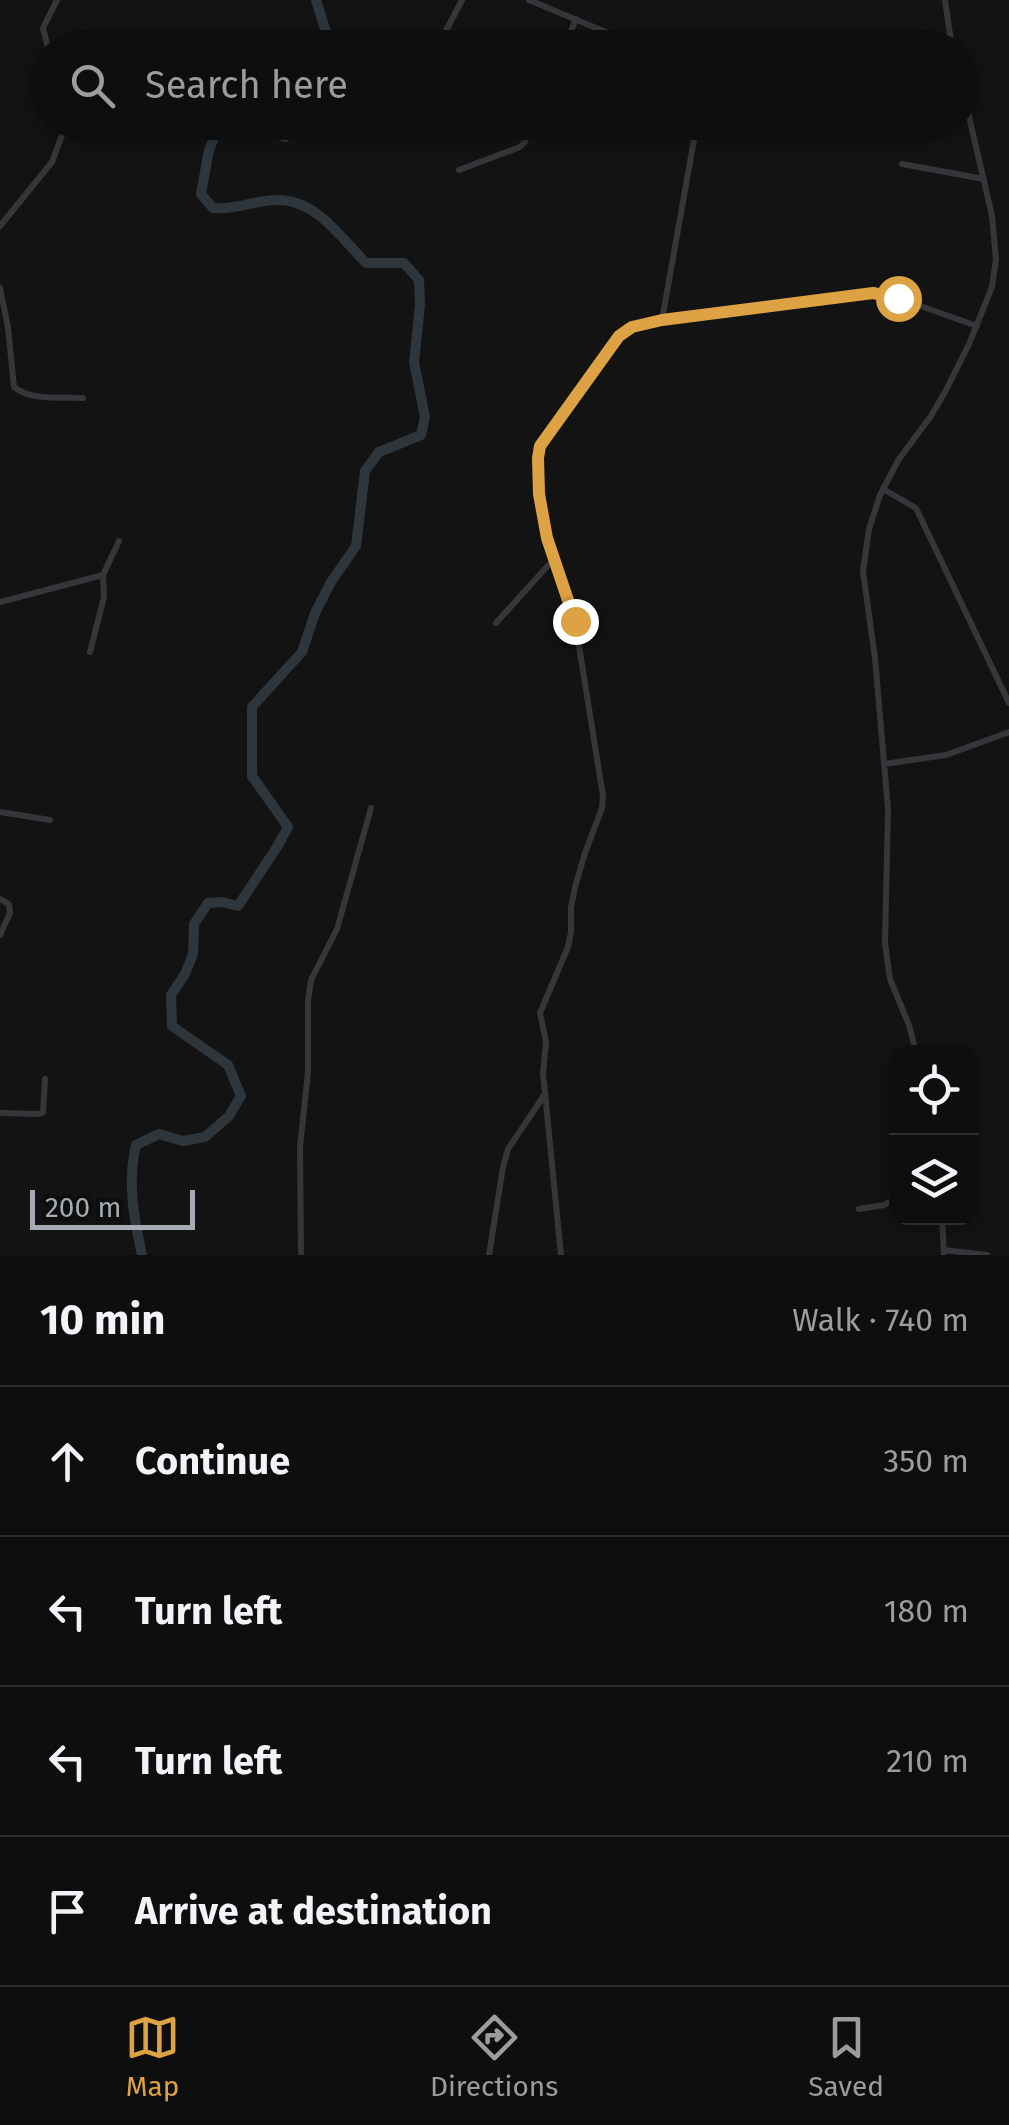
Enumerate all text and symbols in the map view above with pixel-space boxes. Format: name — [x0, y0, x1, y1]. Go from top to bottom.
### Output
search box — [30, 30, 979, 140]
icon: search — [65, 58, 120, 113]
text: Search here — [145, 62, 348, 108]
route start — [876, 276, 922, 322]
route end — [553, 599, 599, 645]
map controls — [889, 1045, 979, 1225]
button: locate — [889, 1045, 979, 1135]
button: layers — [889, 1135, 979, 1225]
scale bar — [30, 1185, 195, 1230]
text: 200 m — [45, 1191, 122, 1224]
text: 10 min — [40, 1295, 166, 1345]
text: Walk · 740 m — [792, 1301, 969, 1339]
icon: ahead — [40, 1434, 95, 1489]
text: Continue — [135, 1438, 290, 1484]
text: 350 m — [883, 1442, 969, 1480]
icon: left — [40, 1584, 95, 1639]
text: Turn left — [135, 1588, 282, 1634]
text: 180 m — [884, 1592, 969, 1630]
icon: left — [40, 1734, 95, 1789]
text: Turn left — [135, 1738, 282, 1784]
text: 210 m — [886, 1742, 969, 1780]
icon: arrive — [40, 1884, 95, 1939]
text: Arrive at destination — [135, 1888, 492, 1934]
tab: Map — [125, 2010, 180, 2103]
tab: Directions — [430, 2010, 558, 2103]
tab: Saved — [808, 2010, 884, 2103]

